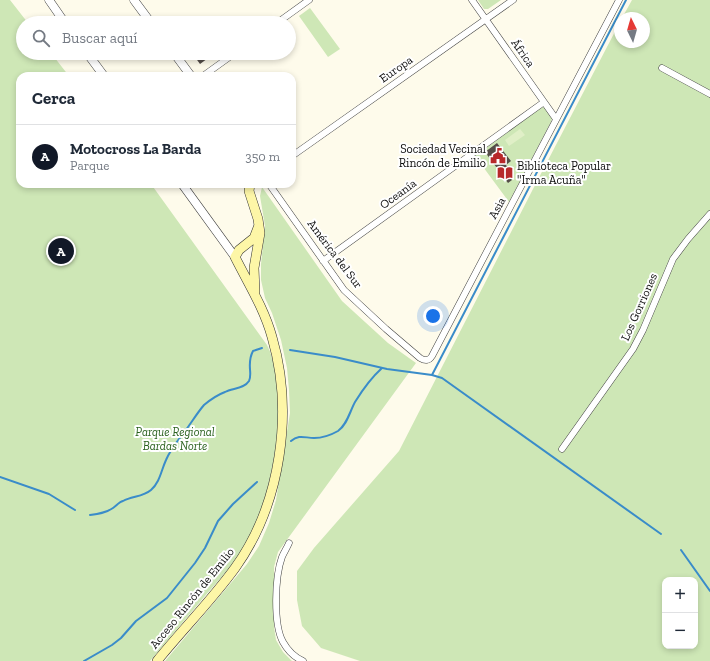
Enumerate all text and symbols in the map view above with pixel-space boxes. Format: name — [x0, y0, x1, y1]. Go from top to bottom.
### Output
north arrow — [614, 12, 650, 48]
search box — [16, 16, 296, 60]
icon: search — [30, 27, 52, 49]
text: Buscar aquí — [62, 29, 138, 47]
street label: África — [508, 36, 539, 70]
street label: Europa — [377, 52, 415, 85]
text: Cerca — [32, 88, 75, 108]
text: Motocross La Barda — [70, 140, 201, 158]
place label: Sociedad Vecinal Rincón de Emilio — [399, 142, 486, 170]
public building icon: Sociedad Vecinal Rincón de Emilio — [489, 147, 507, 165]
text: A — [41, 149, 49, 164]
text: 350 m — [245, 149, 280, 164]
text: Parque — [70, 158, 109, 173]
place label: Biblioteca Popular "Irma Acuña" — [517, 159, 611, 187]
library icon: Biblioteca Popular "Irma Acuña" — [496, 164, 514, 182]
street label: Oceanía — [377, 176, 419, 212]
street label: Asia — [486, 195, 508, 221]
street label: América del Sur — [305, 217, 365, 291]
pin: A — [48, 236, 74, 266]
street label: Los Gorriones — [618, 271, 660, 343]
your location — [423, 306, 443, 326]
park label: Parque Regional Bardas Norte — [135, 425, 215, 453]
street label: Acceso Rincón de Emilio — [147, 545, 237, 651]
map controls — [662, 577, 698, 649]
button: + — [662, 577, 698, 613]
button: − — [662, 613, 698, 649]

